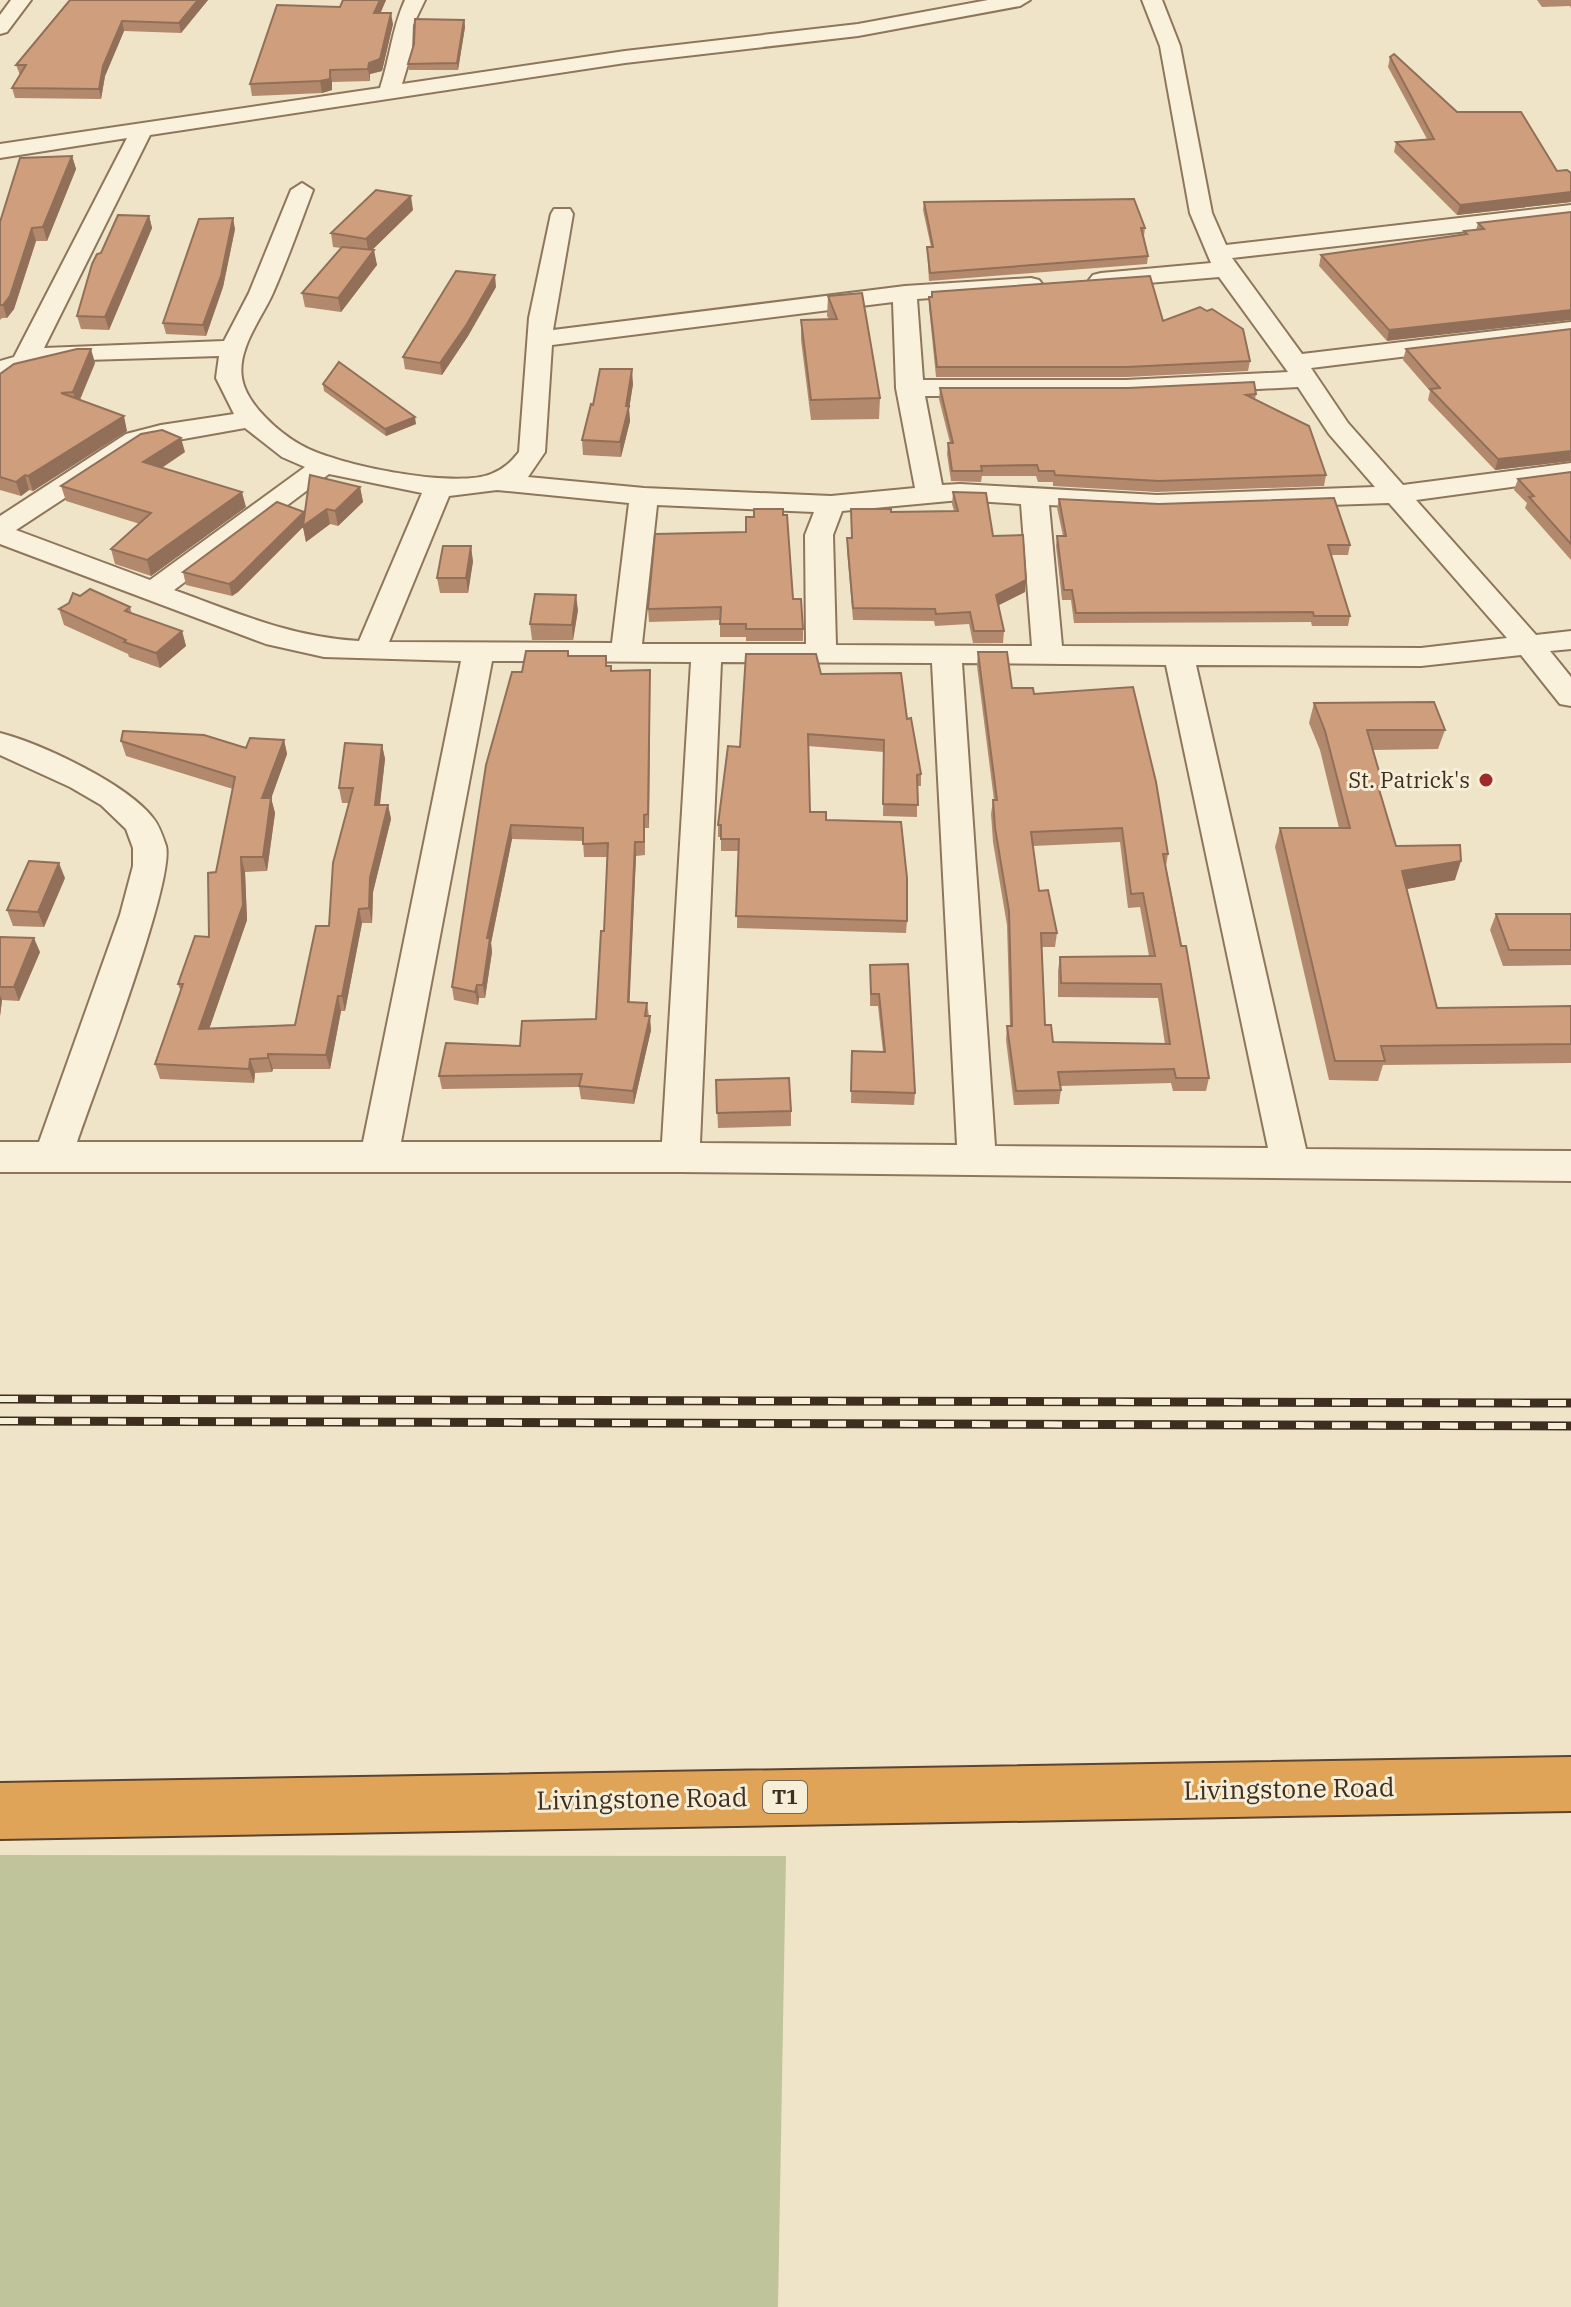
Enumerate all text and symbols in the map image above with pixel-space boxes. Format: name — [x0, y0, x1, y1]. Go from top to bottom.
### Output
place label: St. Patrick's — [1348, 765, 1470, 794]
marker: St. Patrick's — [1477, 771, 1495, 789]
street label: Livingstone Road — [1183, 1769, 1395, 1807]
street label: Livingstone Road — [536, 1779, 748, 1817]
road number: T1 — [763, 1781, 807, 1813]

